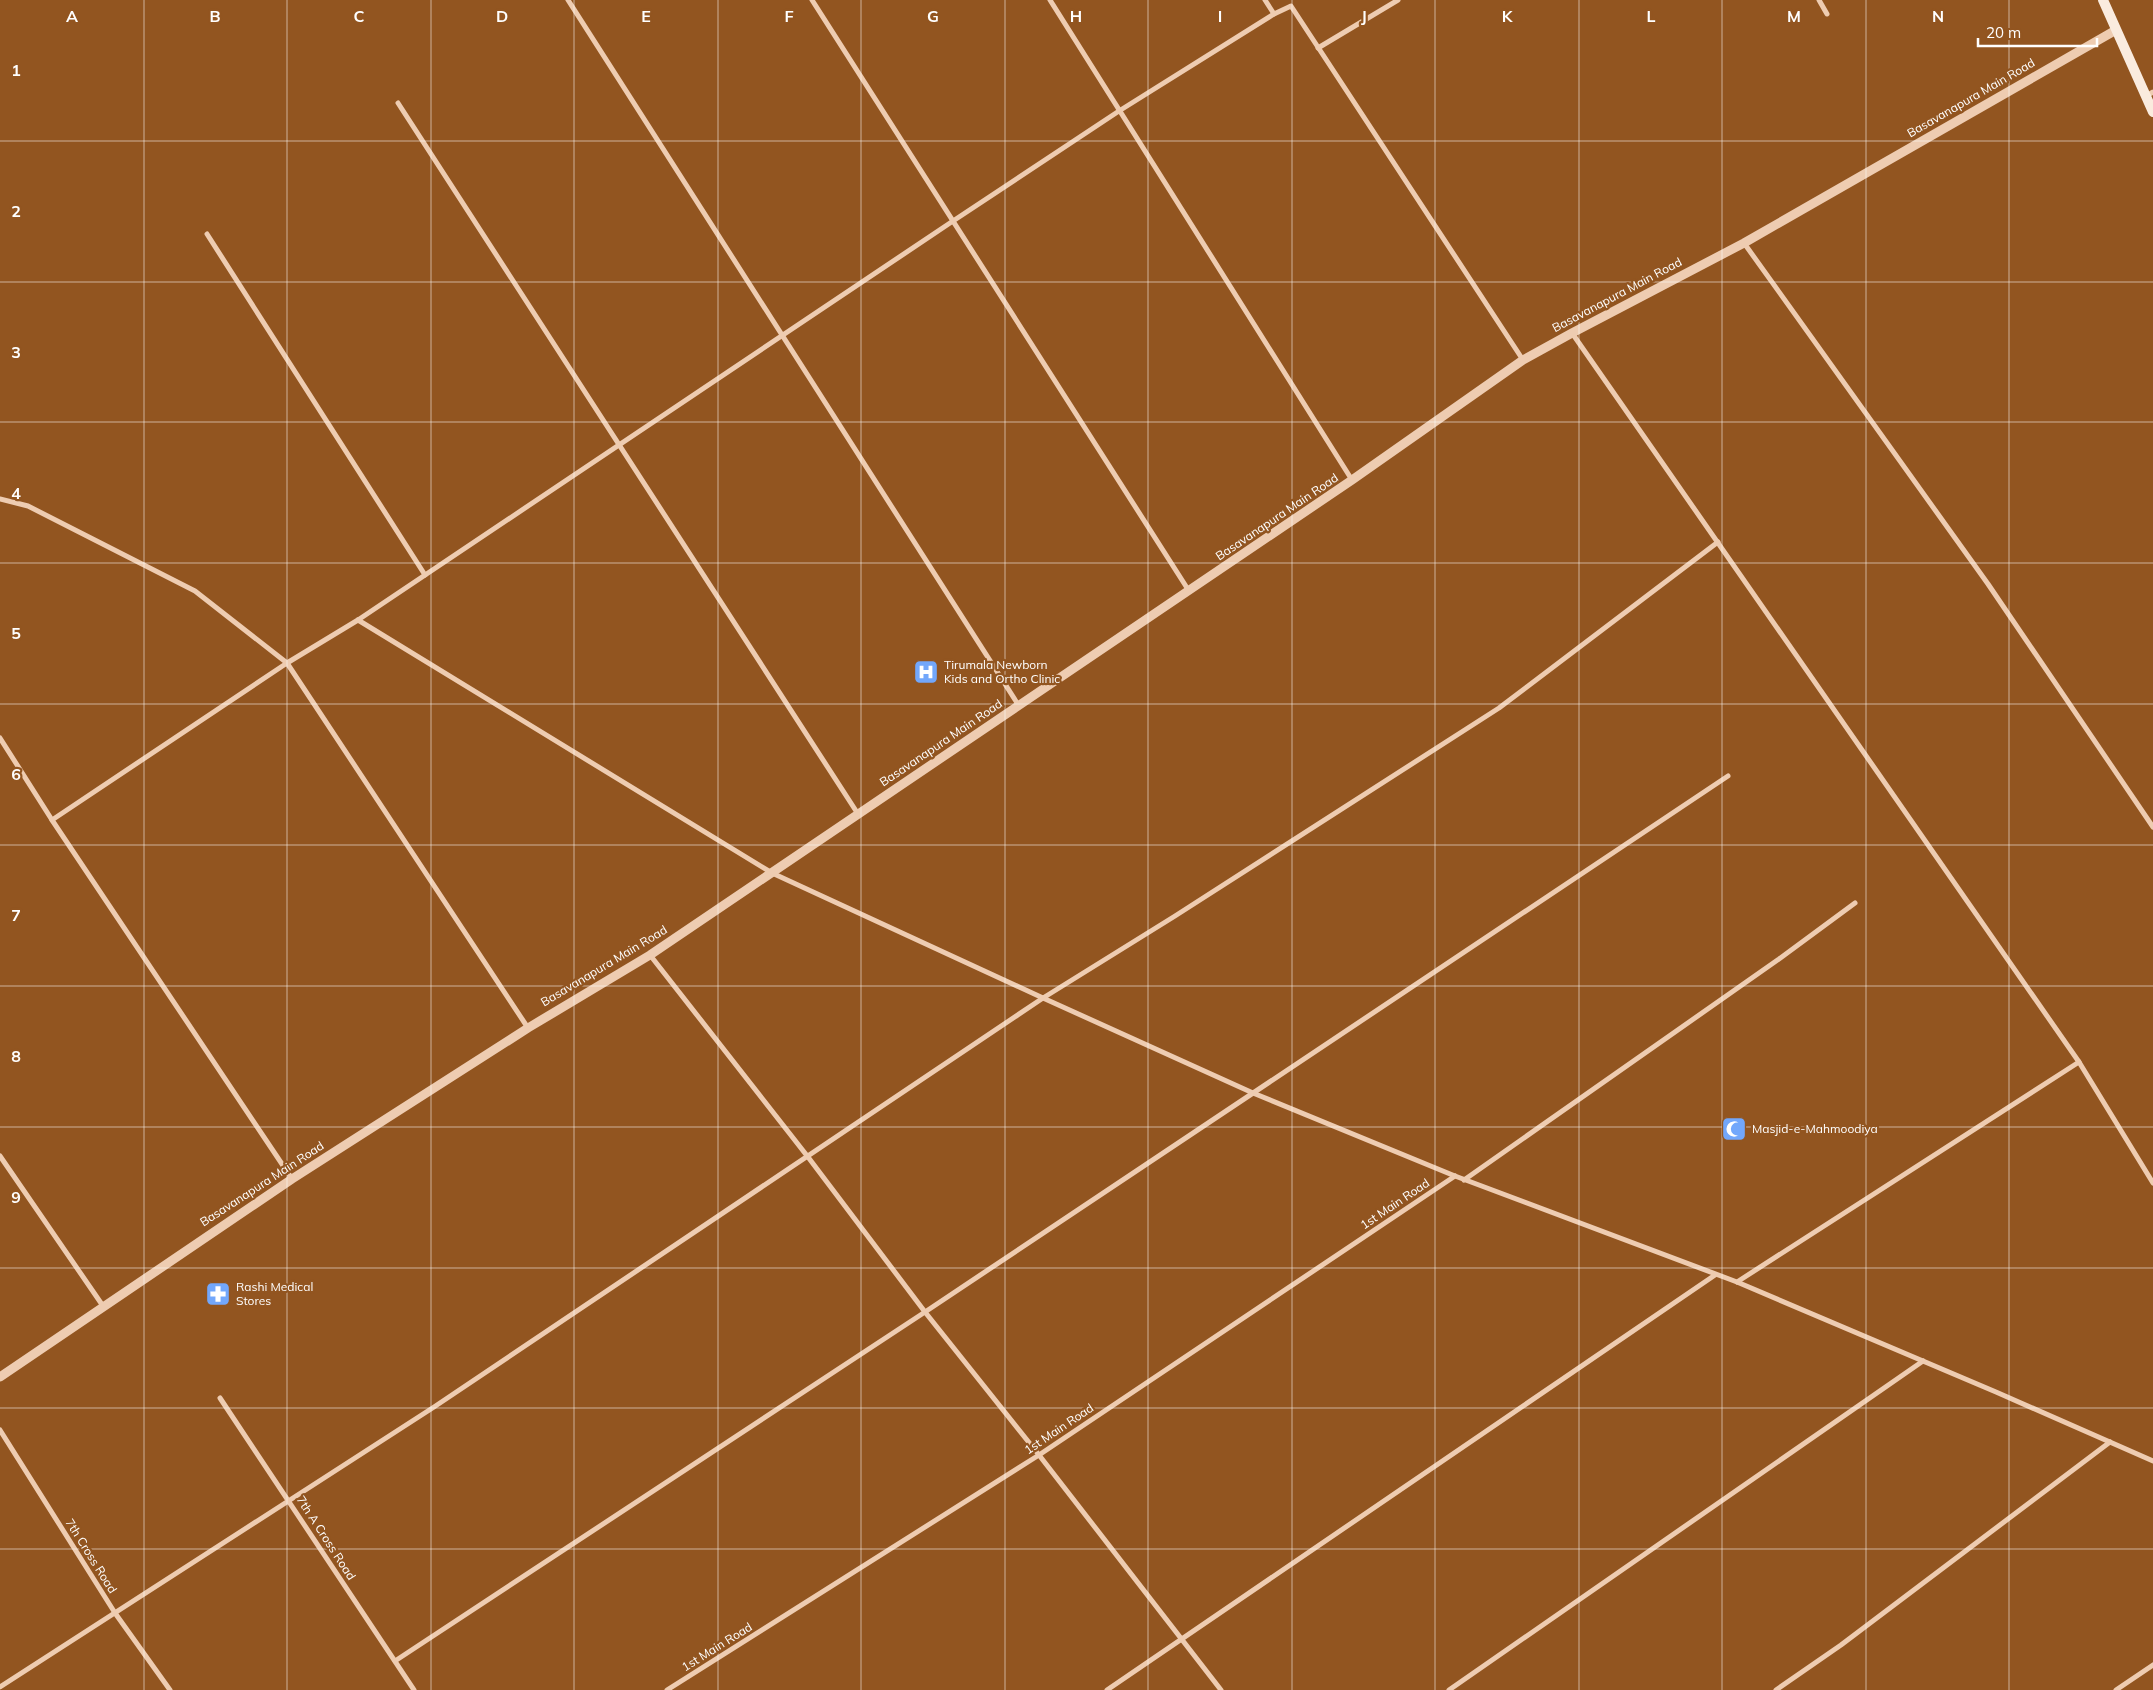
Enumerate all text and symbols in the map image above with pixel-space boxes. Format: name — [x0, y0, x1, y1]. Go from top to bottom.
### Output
text: A — [66, 6, 78, 26]
text: B — [209, 6, 221, 26]
text: C — [354, 6, 365, 26]
text: D — [496, 6, 508, 26]
text: E — [641, 6, 651, 26]
text: F — [784, 6, 794, 26]
text: G — [927, 6, 939, 26]
text: H — [1070, 6, 1082, 26]
text: I — [1218, 6, 1222, 26]
text: J — [1361, 6, 1367, 26]
text: K — [1502, 6, 1514, 26]
text: L — [1647, 6, 1656, 26]
text: M — [1787, 6, 1801, 26]
text: N — [1932, 6, 1944, 26]
scale bar — [1978, 15, 2097, 47]
text: 20 m — [1986, 23, 2021, 42]
street label: Basavanapura Main Road — [1904, 55, 2037, 140]
text: 1 — [11, 60, 21, 80]
text: 2 — [11, 201, 21, 221]
street label: Basavanapura Main Road — [1549, 254, 1684, 335]
text: 3 — [11, 342, 21, 362]
street label: Basavanapura Main Road — [1212, 470, 1341, 563]
text: 4 — [11, 483, 21, 503]
text: 5 — [11, 623, 21, 643]
place label: Tirumala Newborn Kids and Ortho Clinic — [944, 657, 1060, 686]
hospital icon: Tirumala Newborn Kids and Ortho Clinic — [913, 659, 939, 685]
street label: Basavanapura Main Road — [876, 696, 1005, 789]
text: 6 — [11, 764, 21, 784]
text: 7 — [11, 905, 21, 925]
street label: Basavanapura Main Road — [538, 922, 670, 1009]
text: 8 — [11, 1046, 21, 1066]
mosque icon: Masjid-e-Mahmoodiya — [1721, 1116, 1747, 1142]
place label: Masjid-e-Mahmoodiya — [1752, 1121, 1878, 1136]
street label: Basavanapura Main Road — [197, 1138, 327, 1229]
street label: 1st Main Road — [1357, 1175, 1432, 1232]
text: 9 — [11, 1187, 21, 1207]
place label: Rashi Medical Stores — [236, 1279, 313, 1308]
pharmacy icon: Rashi Medical Stores — [205, 1281, 231, 1307]
street label: 1st Main Road — [1021, 1400, 1096, 1457]
street label: 7th A Cross Road — [294, 1493, 359, 1583]
street label: 7th Cross Road — [62, 1516, 120, 1596]
street label: 1st Main Road — [679, 1619, 755, 1674]

